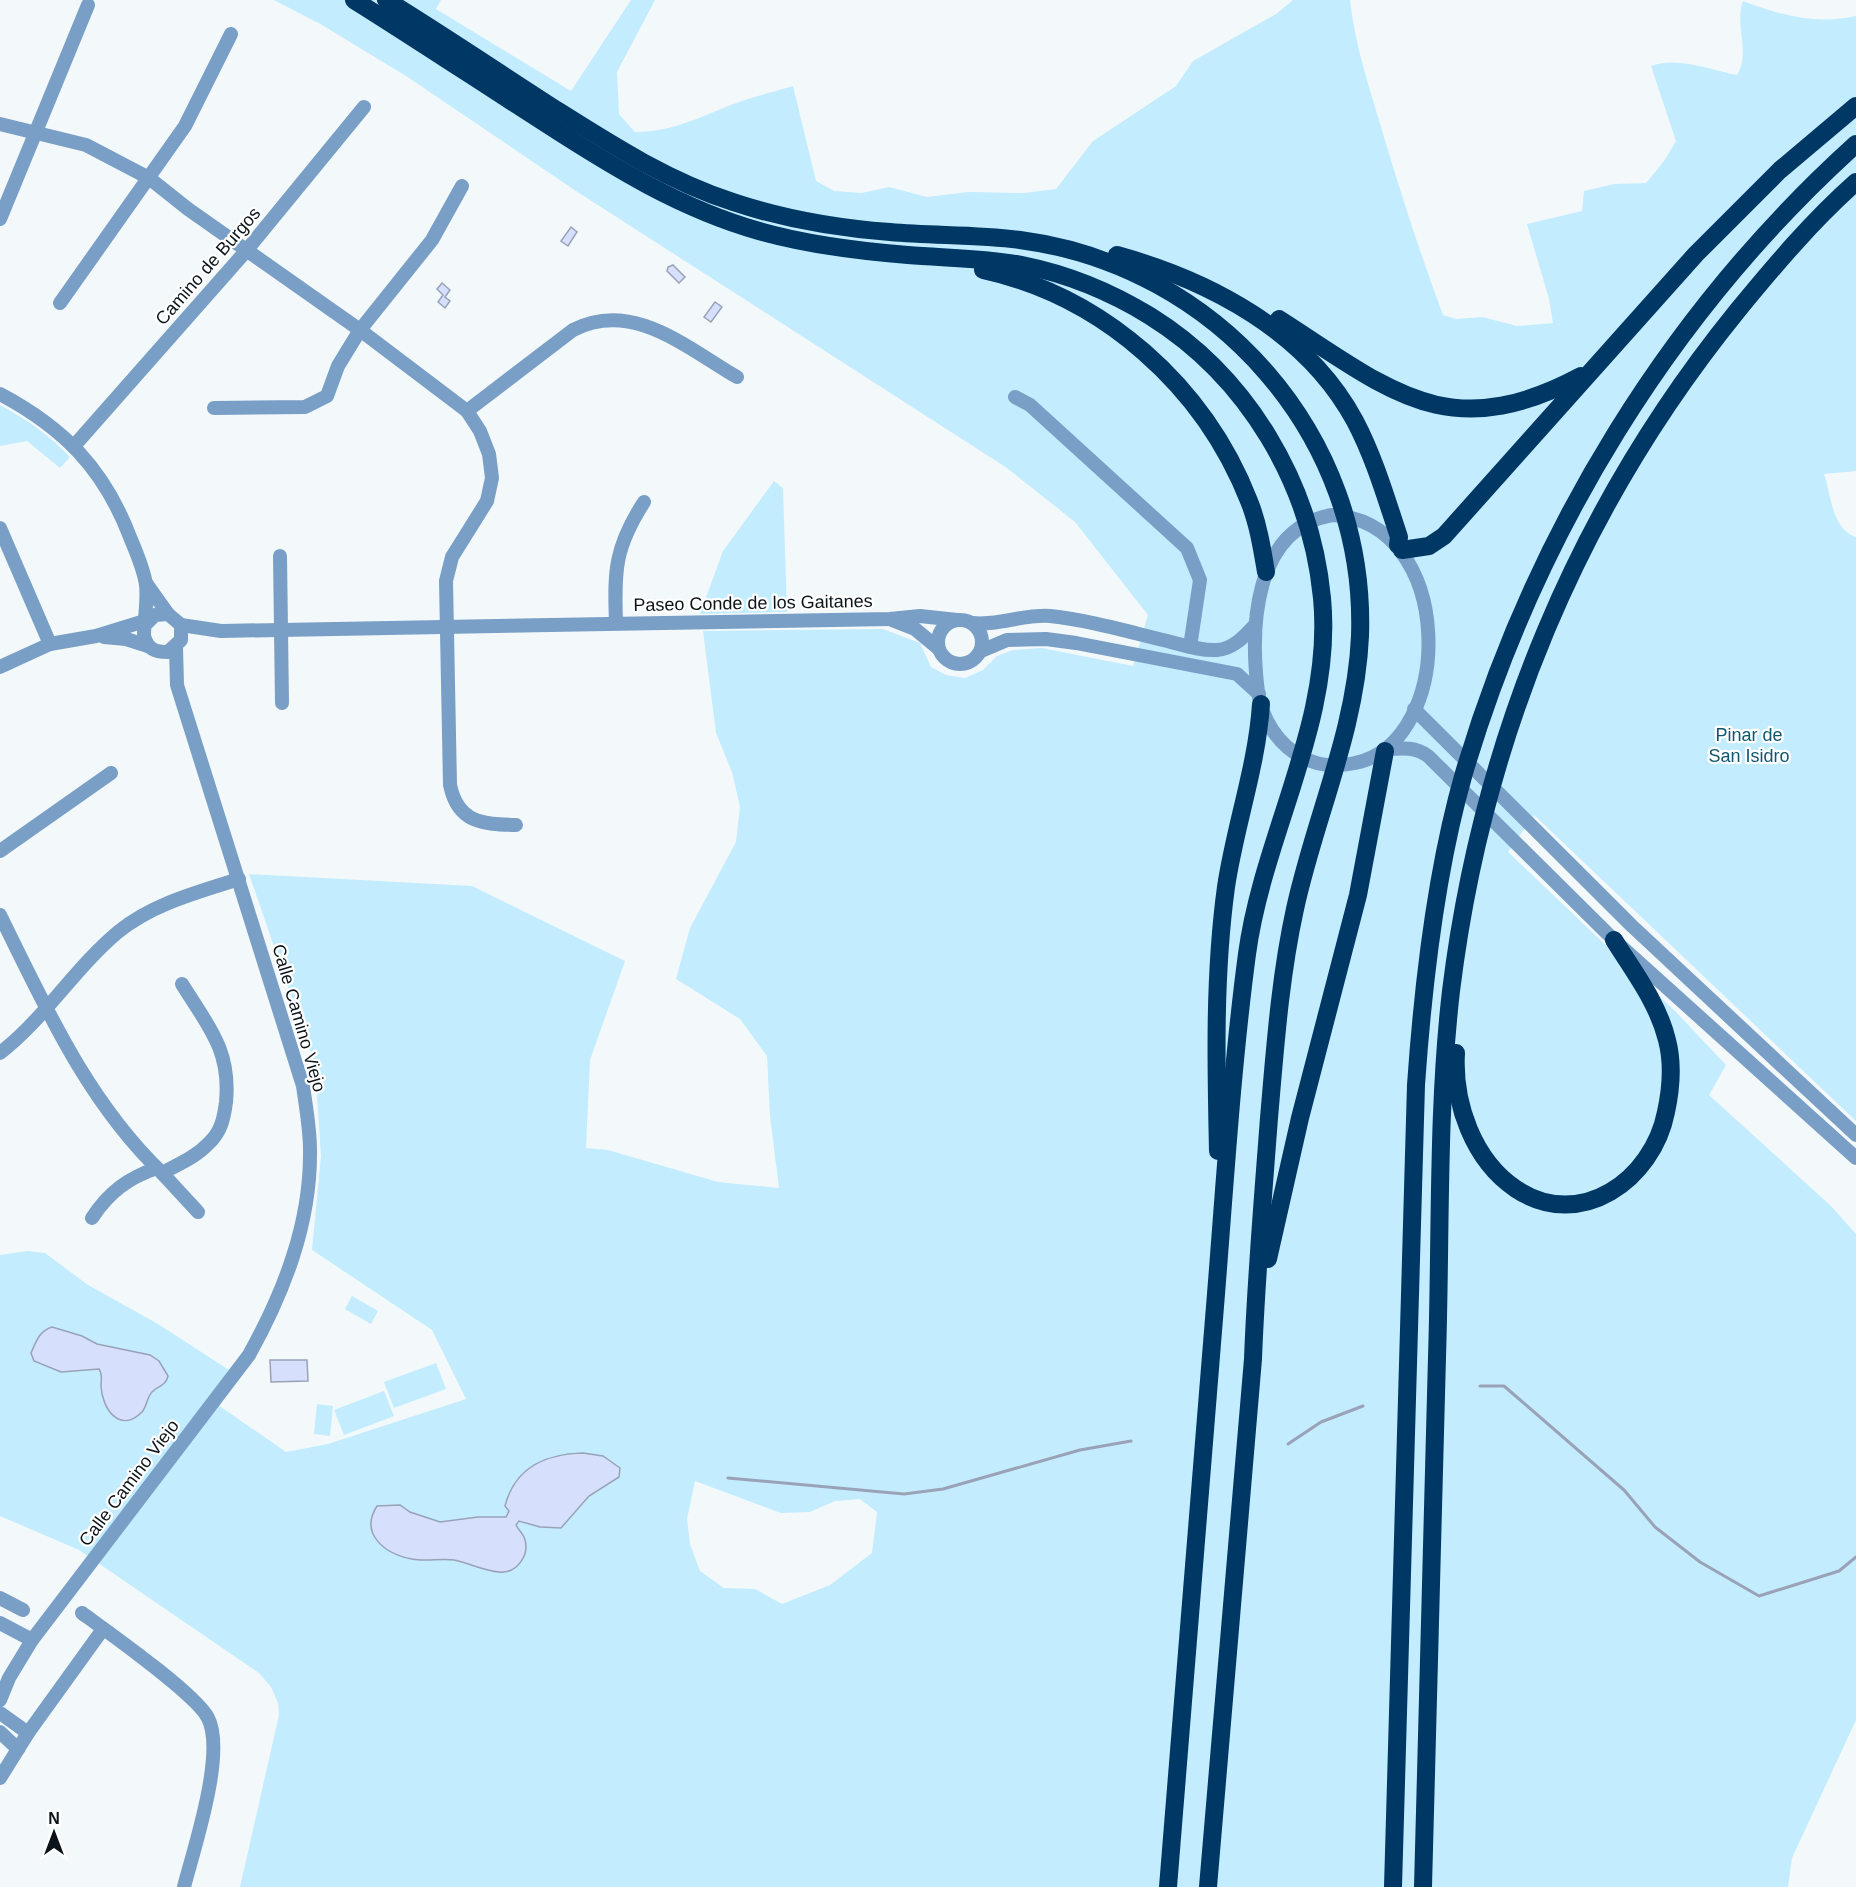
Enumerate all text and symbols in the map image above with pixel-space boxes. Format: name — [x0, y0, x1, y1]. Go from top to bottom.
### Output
street label: Camino de Burgos — [152, 203, 264, 329]
street label: Paseo Conde de los Gaitanes — [633, 591, 873, 615]
park label: Pinar de San Isidro — [1708, 725, 1790, 766]
street label: Calle Camino Viejo — [268, 942, 330, 1094]
street label: Calle Camino Viejo — [75, 1416, 183, 1550]
north arrow — [24, 1803, 84, 1863]
text: N — [48, 1810, 60, 1827]

